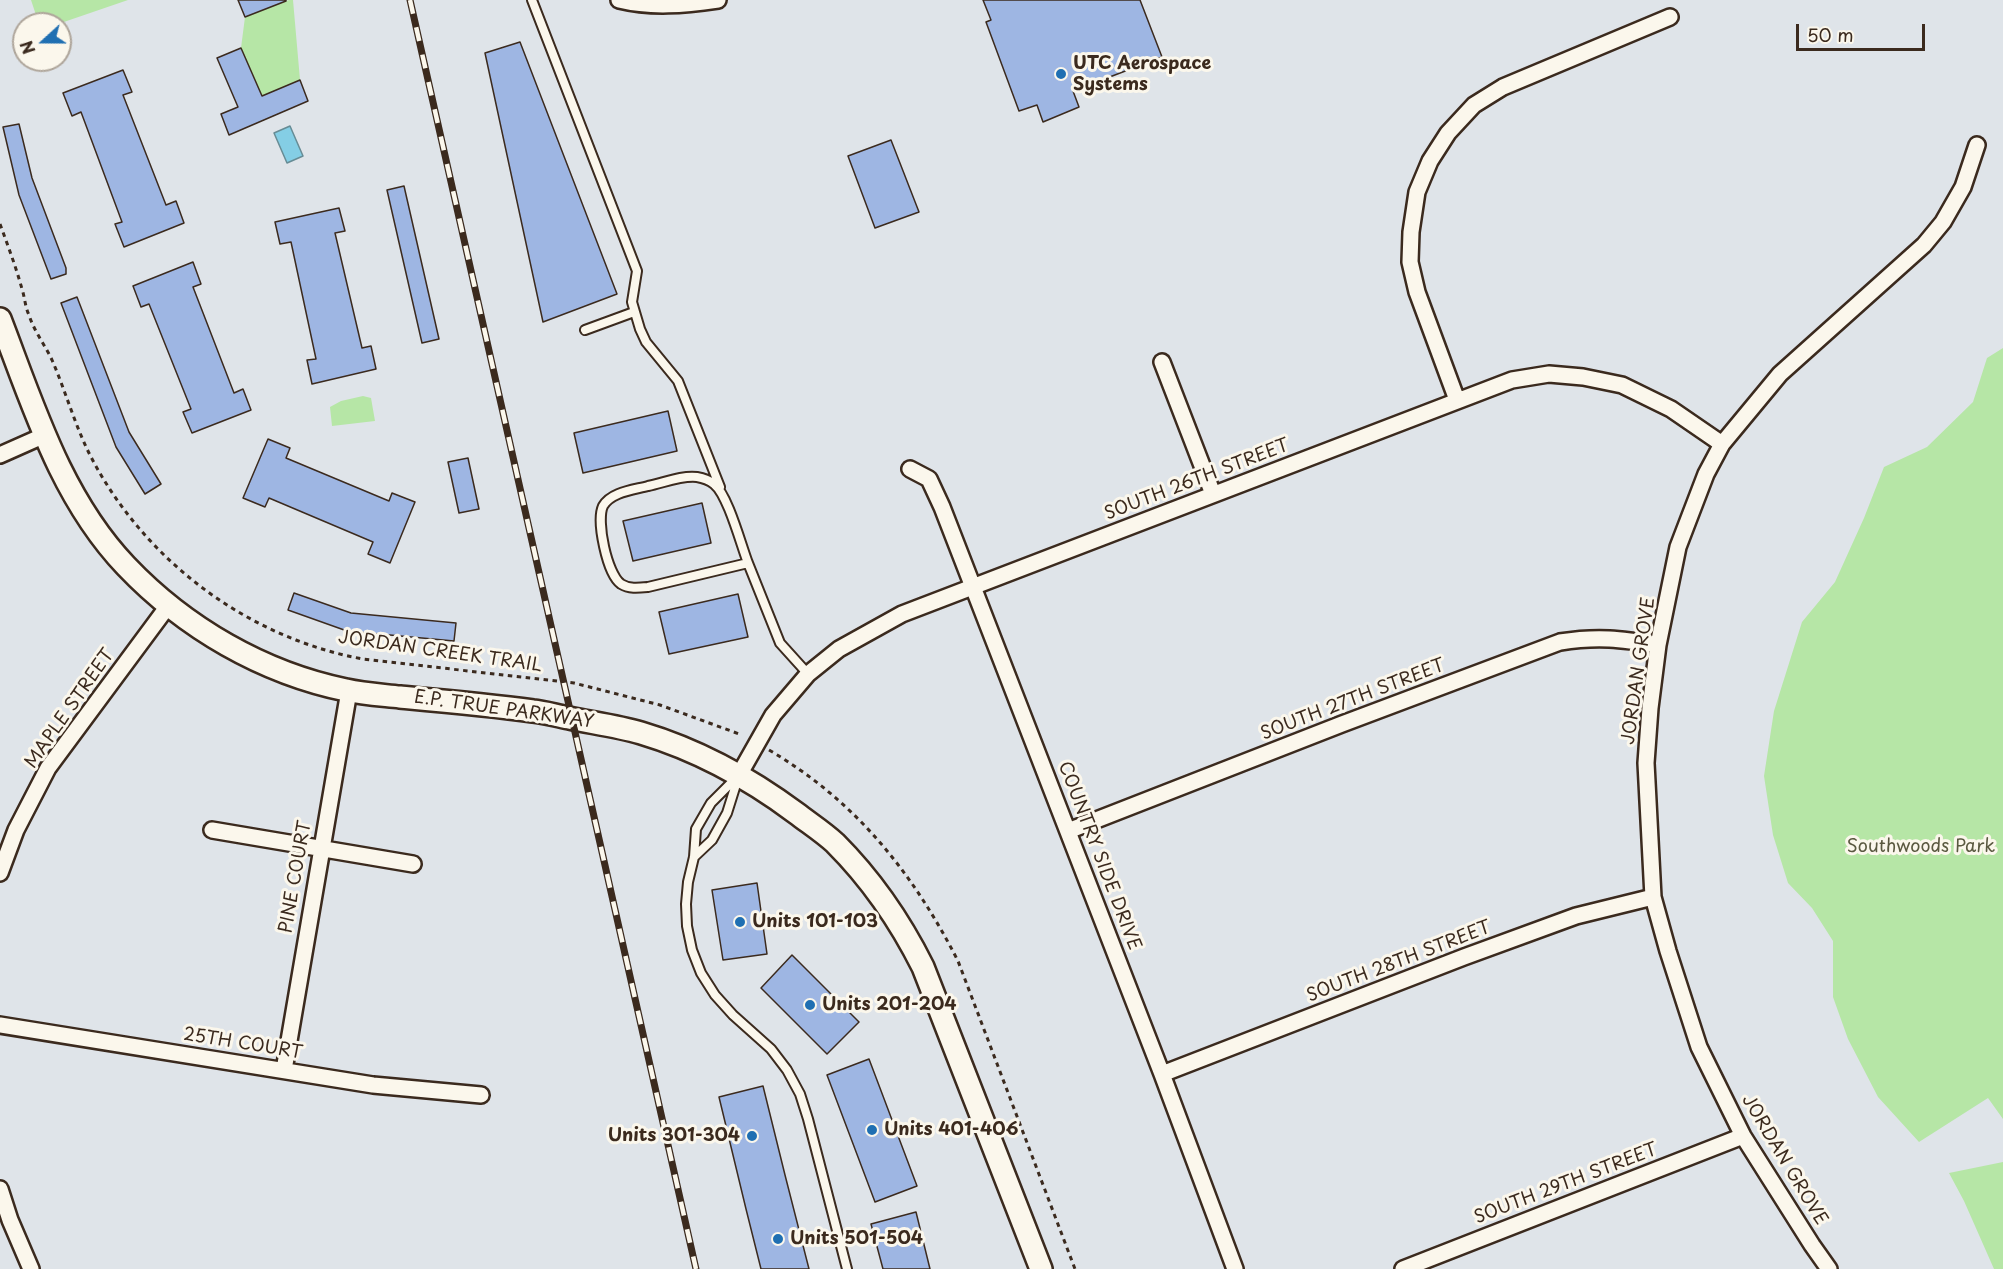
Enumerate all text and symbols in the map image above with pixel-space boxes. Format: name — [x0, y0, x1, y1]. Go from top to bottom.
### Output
north arrow — [12, 12, 72, 72]
scale bar — [1799, 12, 1928, 50]
text: 50 m — [1807, 21, 1854, 48]
text: N — [14, 38, 41, 58]
place label: UTC Aerospace Systems — [1073, 53, 1211, 96]
marker: UTC Aerospace Systems — [1054, 67, 1068, 81]
street label: SOUTH 26TH STREET — [1102, 435, 1292, 525]
street label: JORDAN GROVE — [1618, 596, 1660, 746]
street label: JORDAN CREEK TRAIL — [337, 627, 543, 677]
street label: MAPLE STREET — [21, 645, 119, 773]
street label: SOUTH 27TH STREET — [1258, 655, 1448, 745]
street label: E.P. TRUE PARKWAY — [413, 687, 595, 733]
street label: COUNTRY SIDE DRIVE — [1053, 759, 1145, 953]
street label: PINE COURT — [276, 819, 316, 935]
park label: Southwoods Park — [1847, 836, 1995, 858]
place label: Units 101-103 — [752, 911, 878, 933]
marker: Units 101-103 — [733, 915, 747, 929]
street label: SOUTH 28TH STREET — [1304, 917, 1494, 1007]
place label: Units 201-204 — [822, 994, 957, 1016]
marker: Units 201-204 — [803, 998, 817, 1012]
street label: 25TH COURT — [182, 1024, 304, 1064]
street label: JORDAN GROVE — [1736, 1091, 1832, 1229]
place label: Units 401-406 — [884, 1119, 1018, 1141]
marker: Units 401-406 — [865, 1123, 879, 1137]
place label: Units 301-304 — [608, 1125, 740, 1147]
marker: Units 301-304 — [745, 1129, 759, 1143]
street label: SOUTH 29TH STREET — [1471, 1139, 1661, 1229]
place label: Units 501-504 — [790, 1228, 923, 1250]
marker: Units 501-504 — [771, 1232, 785, 1246]

